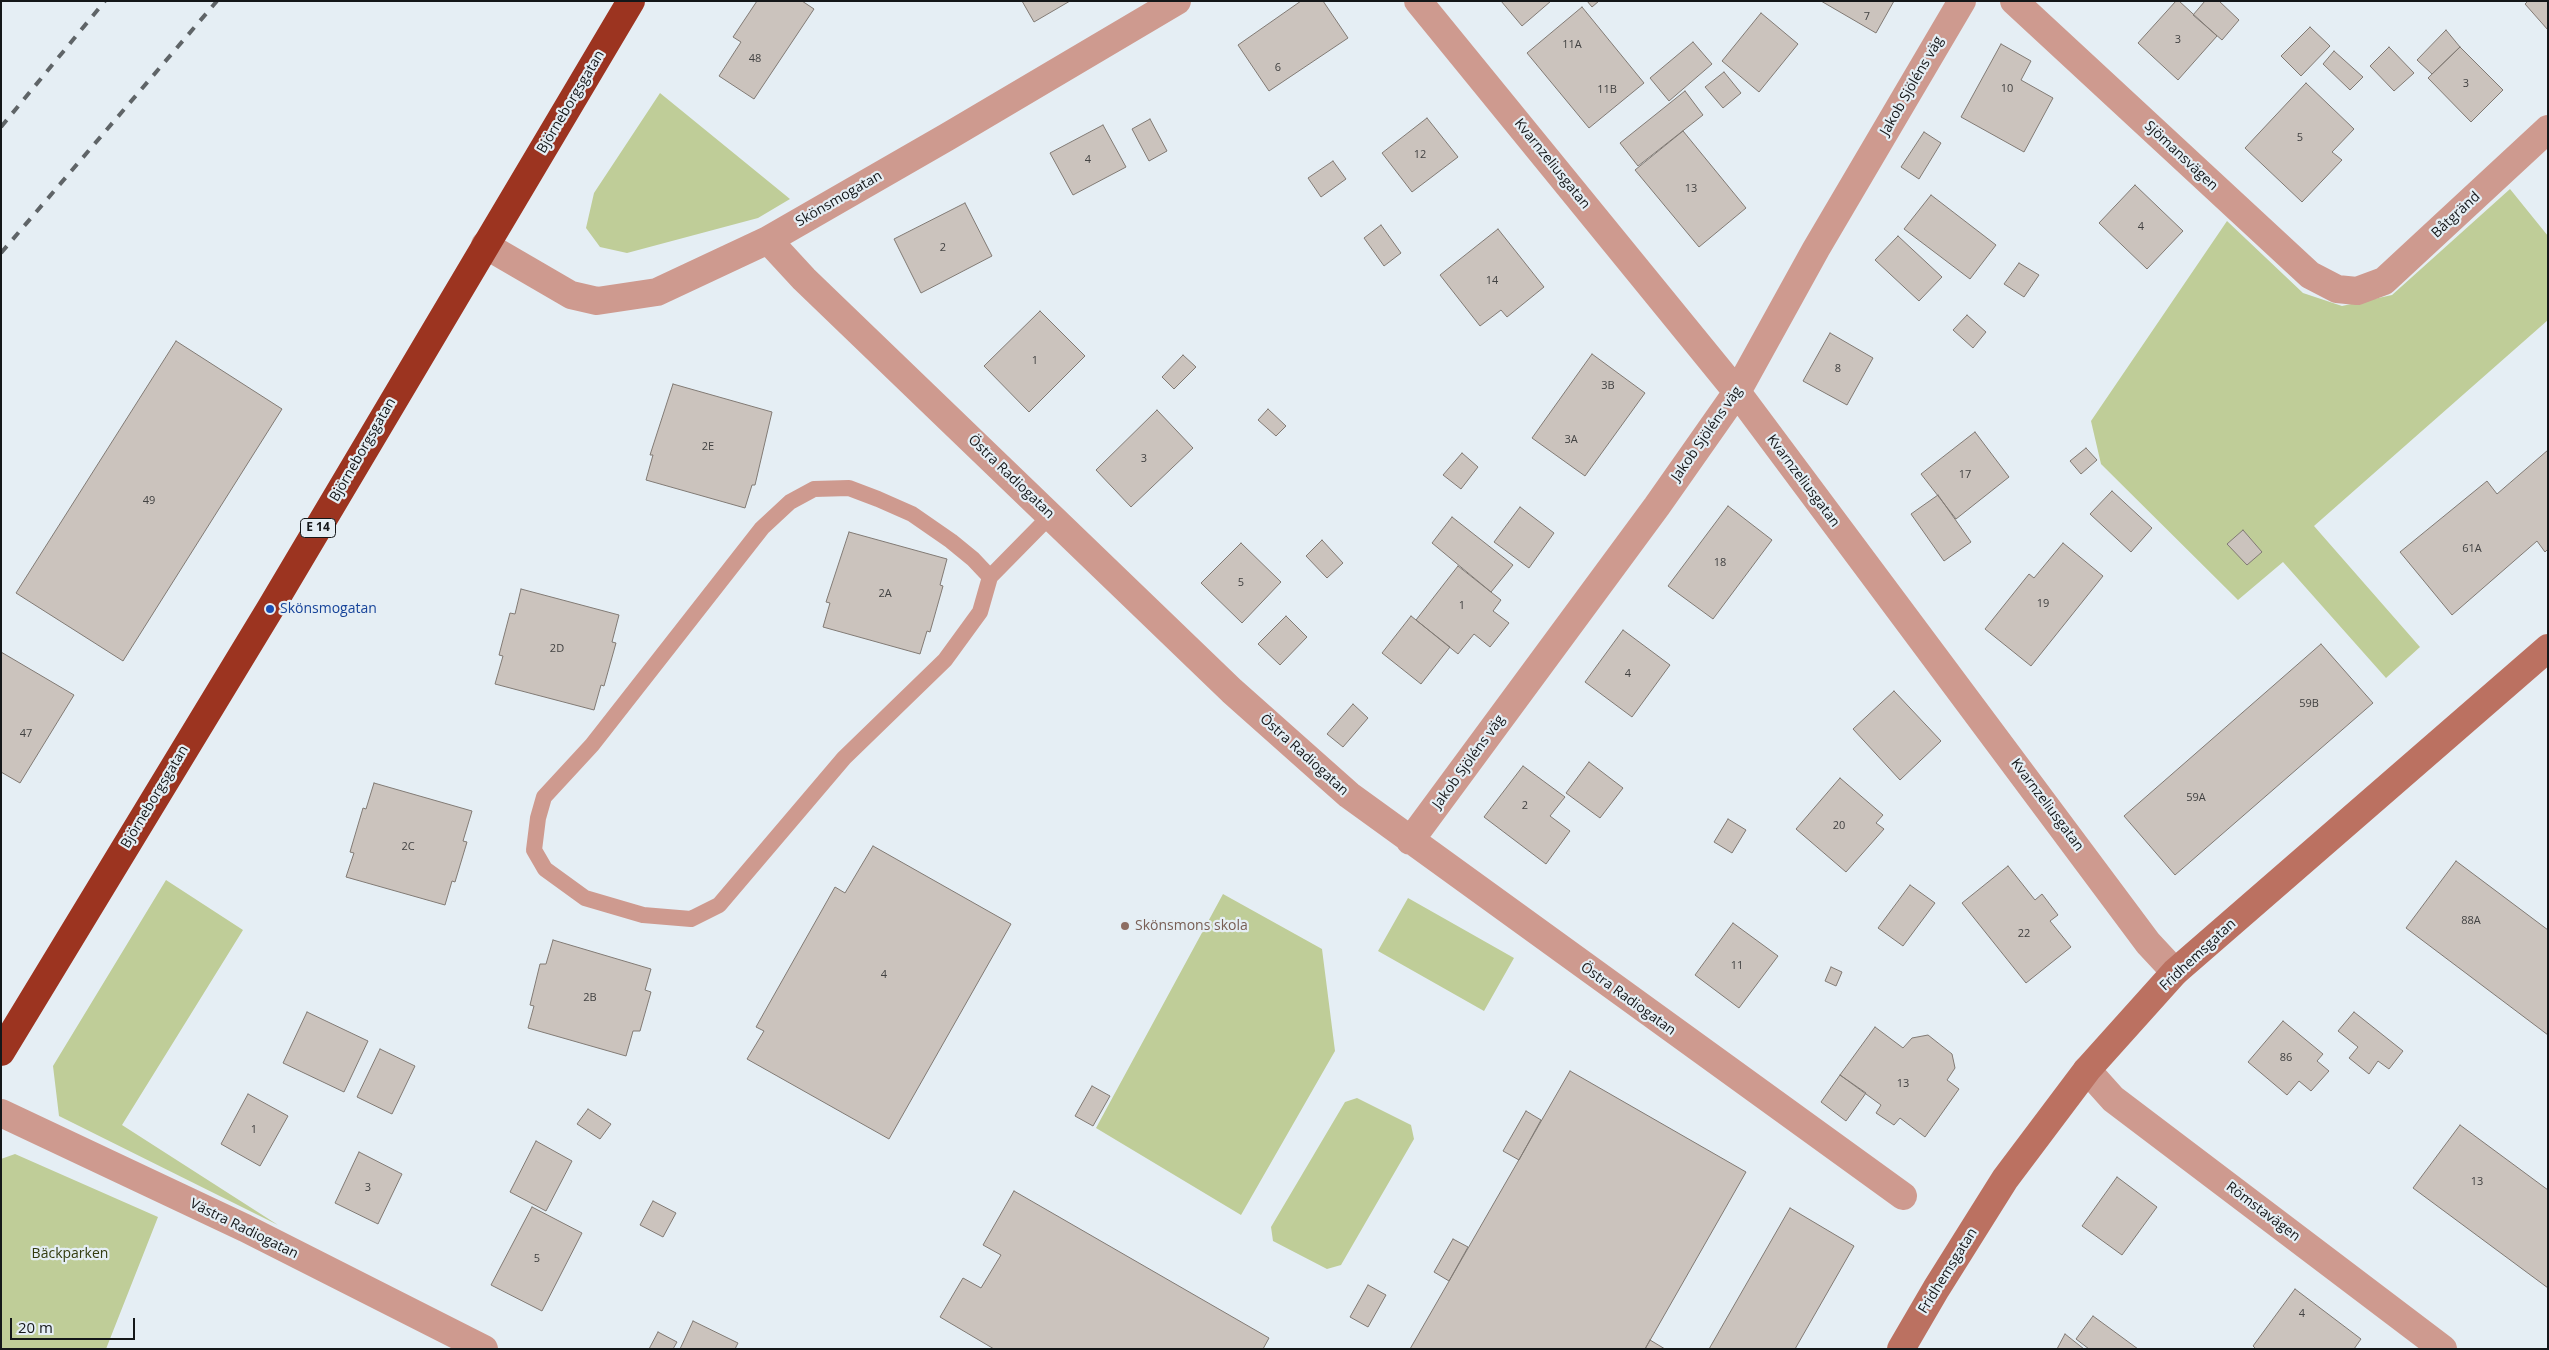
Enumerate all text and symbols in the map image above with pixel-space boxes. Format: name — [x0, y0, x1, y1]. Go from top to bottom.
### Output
house number: 7 — [1864, 10, 1870, 24]
street label: Jakob Sjöléns väg — [1877, 33, 1947, 139]
house number: 3 — [2175, 33, 2181, 47]
house number: 11A — [1562, 38, 1582, 52]
street label: Björneborgsgatan — [534, 48, 608, 156]
house number: 48 — [749, 52, 761, 66]
house number: 6 — [1275, 61, 1281, 75]
house number: 3 — [2463, 77, 2469, 91]
house number: 10 — [2001, 82, 2013, 96]
house number: 11B — [1597, 83, 1617, 97]
street label: Kvarnzeliusgatan — [1511, 116, 1593, 212]
street label: Sjömansvägen — [2141, 118, 2221, 194]
house number: 5 — [2297, 131, 2303, 145]
house number: 12 — [1414, 148, 1426, 162]
house number: 4 — [1085, 153, 1091, 167]
street label: Skönsmogatan — [793, 168, 885, 230]
house number: 13 — [1685, 182, 1697, 196]
street label: Båtgränd — [2428, 188, 2484, 242]
house number: 4 — [2138, 220, 2144, 234]
house number: 2 — [940, 241, 946, 255]
house number: 14 — [1486, 274, 1498, 288]
house number: 1 — [1032, 354, 1038, 368]
house number: 8 — [1835, 362, 1841, 376]
house number: 3B — [1601, 379, 1615, 393]
street label: Jakob Sjöléns väg — [1668, 383, 1746, 485]
street label: Björneborgsgatan — [327, 395, 399, 505]
street label: Östra Radiogatan — [964, 432, 1058, 522]
street label: Kvarnzeliusgatan — [1763, 432, 1843, 530]
house number: 3A — [1564, 433, 1578, 447]
house number: 2E — [702, 440, 714, 454]
house number: 3 — [1141, 452, 1147, 466]
house number: 17 — [1959, 468, 1971, 482]
house number: 49 — [143, 494, 155, 508]
road number: E 14 — [300, 518, 336, 538]
house number: 61A — [2462, 542, 2482, 556]
house number: 18 — [1714, 556, 1726, 570]
house number: 5 — [1238, 576, 1244, 590]
house number: 2A — [878, 587, 892, 601]
house number: 19 — [2037, 597, 2049, 611]
house number: 1 — [1459, 599, 1465, 613]
place label: Skönsmogatan — [280, 601, 377, 617]
marker: Skönsmogatan — [264, 603, 276, 615]
house number: 2D — [550, 642, 564, 656]
house number: 4 — [1625, 667, 1631, 681]
house number: 59B — [2299, 697, 2319, 711]
street label: Östra Radiogatan — [1256, 711, 1352, 799]
street label: Jakob Sjöléns väg — [1429, 712, 1509, 812]
house number: 47 — [20, 727, 32, 741]
street label: Björneborgsgatan — [118, 743, 192, 851]
street label: Kvarnzeliusgatan — [2007, 756, 2087, 854]
house number: 59A — [2186, 791, 2206, 805]
house number: 2 — [1522, 799, 1528, 813]
house number: 20 — [1833, 819, 1845, 833]
house number: 2C — [401, 840, 415, 854]
house number: 88A — [2461, 914, 2481, 928]
street label: Fridhemsgatan — [2156, 915, 2240, 995]
place label: Skönsmons skola — [1135, 918, 1248, 934]
marker: Skönsmons skola — [1119, 920, 1131, 932]
house number: 22 — [2018, 927, 2030, 941]
street label: Östra Radiogatan — [1577, 959, 1679, 1039]
house number: 11 — [1731, 959, 1743, 973]
house number: 4 — [881, 968, 887, 982]
house number: 2B — [583, 991, 597, 1005]
house number: 86 — [2280, 1051, 2292, 1065]
house number: 13 — [1897, 1077, 1909, 1091]
house number: 1 — [251, 1123, 257, 1137]
house number: 13 — [2471, 1175, 2483, 1189]
street label: Römstavägen — [2223, 1179, 2303, 1245]
house number: 3 — [365, 1181, 371, 1195]
street label: Västra Radiogatan — [187, 1195, 301, 1263]
street label: Fridhemsgatan — [1915, 1225, 1981, 1317]
park label: Bäckparken — [32, 1246, 108, 1262]
house number: 5 — [534, 1252, 540, 1266]
house number: 4 — [2299, 1307, 2305, 1321]
scale bar — [12, 1308, 138, 1340]
text: 20 m — [18, 1317, 53, 1337]

